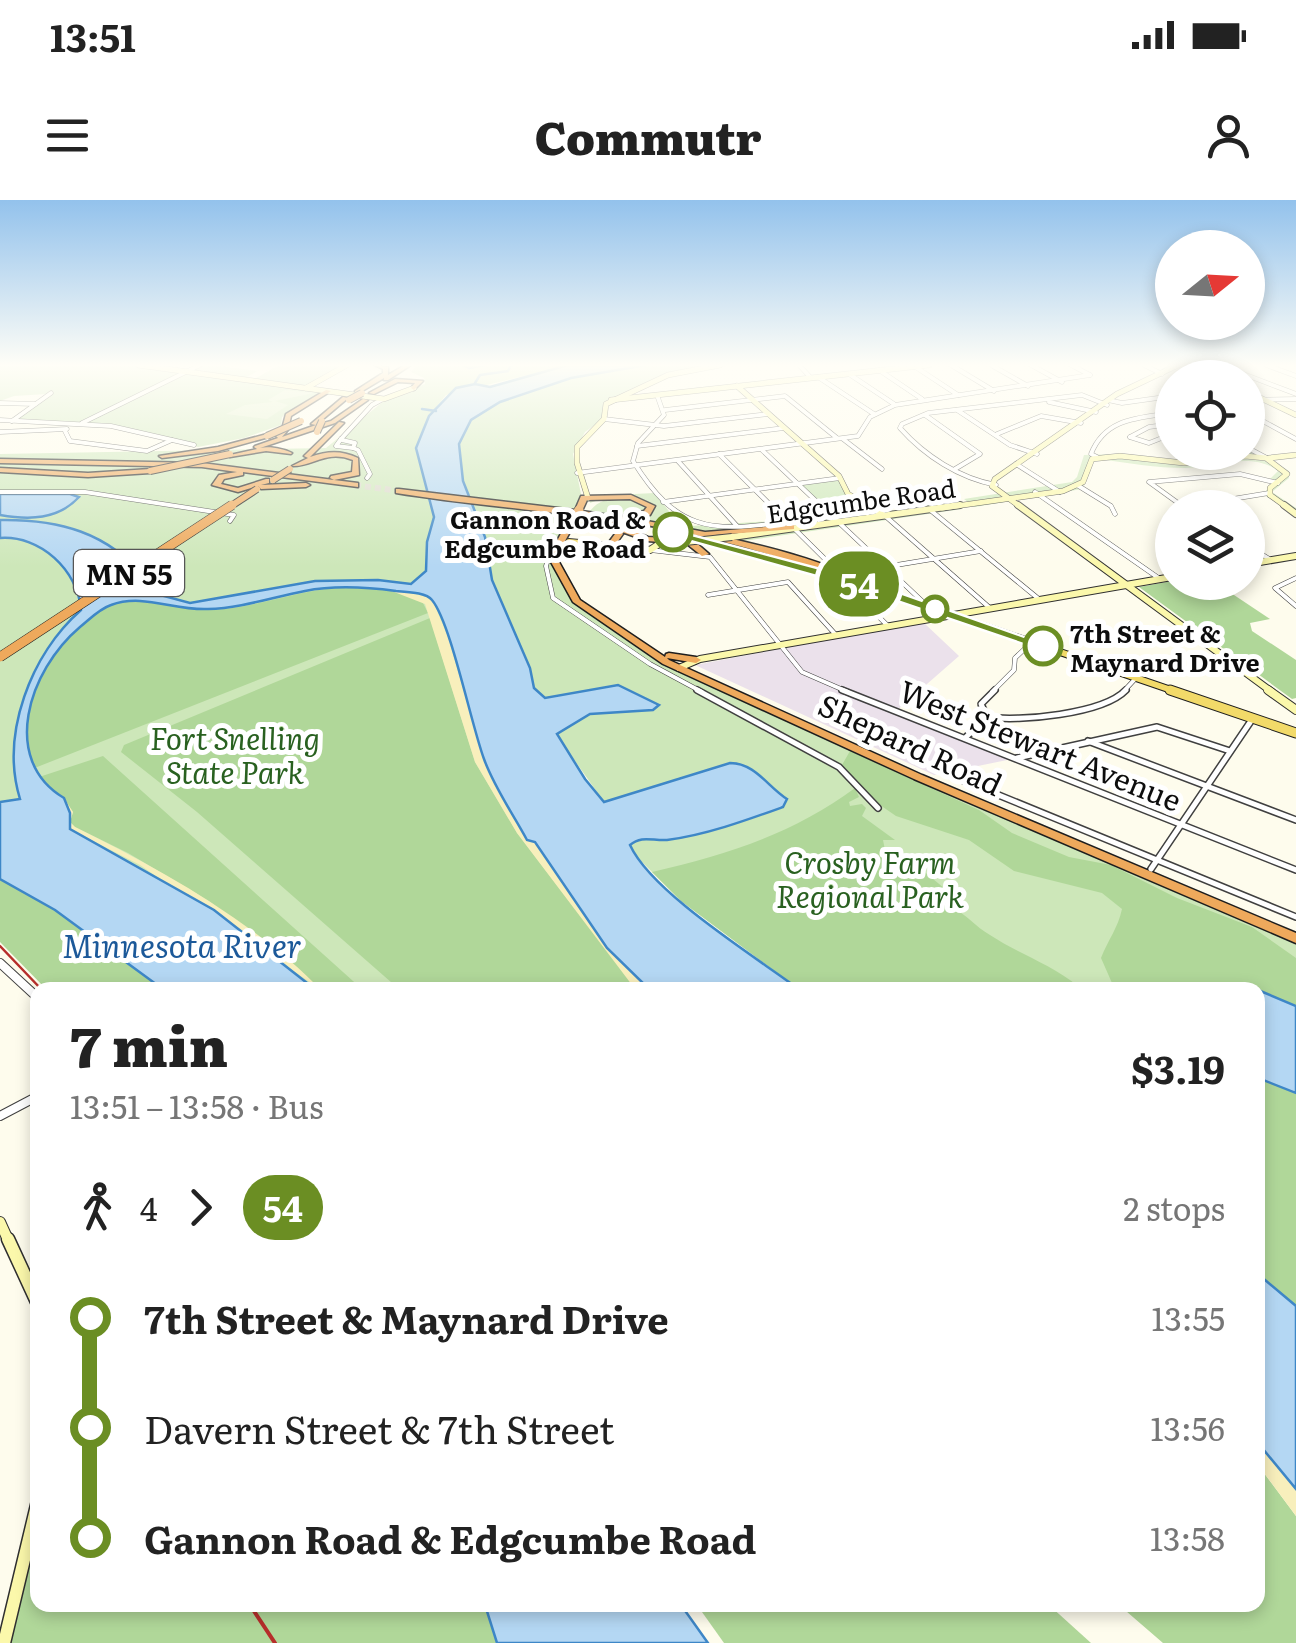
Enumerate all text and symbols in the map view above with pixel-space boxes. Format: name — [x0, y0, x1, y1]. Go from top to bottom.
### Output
text: 13:51 — [50, 7, 136, 64]
text: Commutr — [534, 102, 762, 169]
icon: menu — [40, 108, 95, 163]
icon: person — [1201, 108, 1256, 163]
north arrow — [1155, 230, 1265, 340]
map controls — [1155, 230, 1265, 600]
button: locate — [1155, 360, 1265, 470]
street label: Edgcumbe Road — [764, 468, 958, 532]
button: layers — [1155, 490, 1265, 600]
place label: Gannon Road & Edgcumbe Road — [444, 500, 646, 566]
marker: Gannon Road & Edgcumbe Road — [654, 513, 692, 551]
road number: MN 55 — [74, 550, 184, 596]
line badge: 54 — [814, 552, 904, 616]
text: 54 — [839, 558, 879, 610]
unlabelled marker — [922, 596, 948, 622]
place label: 7th Street & Maynard Drive — [1070, 614, 1260, 680]
marker: 7th Street & Maynard Drive — [1024, 627, 1062, 665]
street label: West Stewart Avenue — [893, 667, 1189, 821]
street label: Shepard Road — [812, 681, 1010, 805]
park label: Fort Snelling State Park — [150, 715, 320, 793]
park label: Crosby Farm Regional Park — [776, 839, 965, 917]
water label: Minnesota River — [62, 920, 302, 968]
text: 7 min — [70, 1002, 228, 1084]
text: $3.19 — [1131, 1039, 1225, 1096]
text: 13:51 – 13:58 · Bus — [70, 1081, 323, 1129]
icon: walk — [70, 1180, 125, 1235]
icon: forward — [173, 1180, 228, 1235]
text: 54 — [263, 1181, 303, 1233]
text: 4 — [140, 1183, 158, 1231]
text: 2 stops — [1123, 1183, 1225, 1231]
text: 7th Street & Maynard Drive — [144, 1289, 669, 1346]
text: 13:55 — [1151, 1293, 1225, 1341]
text: Davern Street & 7th Street — [144, 1399, 614, 1456]
text: 13:56 — [1151, 1403, 1225, 1451]
text: Gannon Road & Edgcumbe Road — [144, 1509, 757, 1566]
text: 13:58 — [1150, 1513, 1225, 1561]

